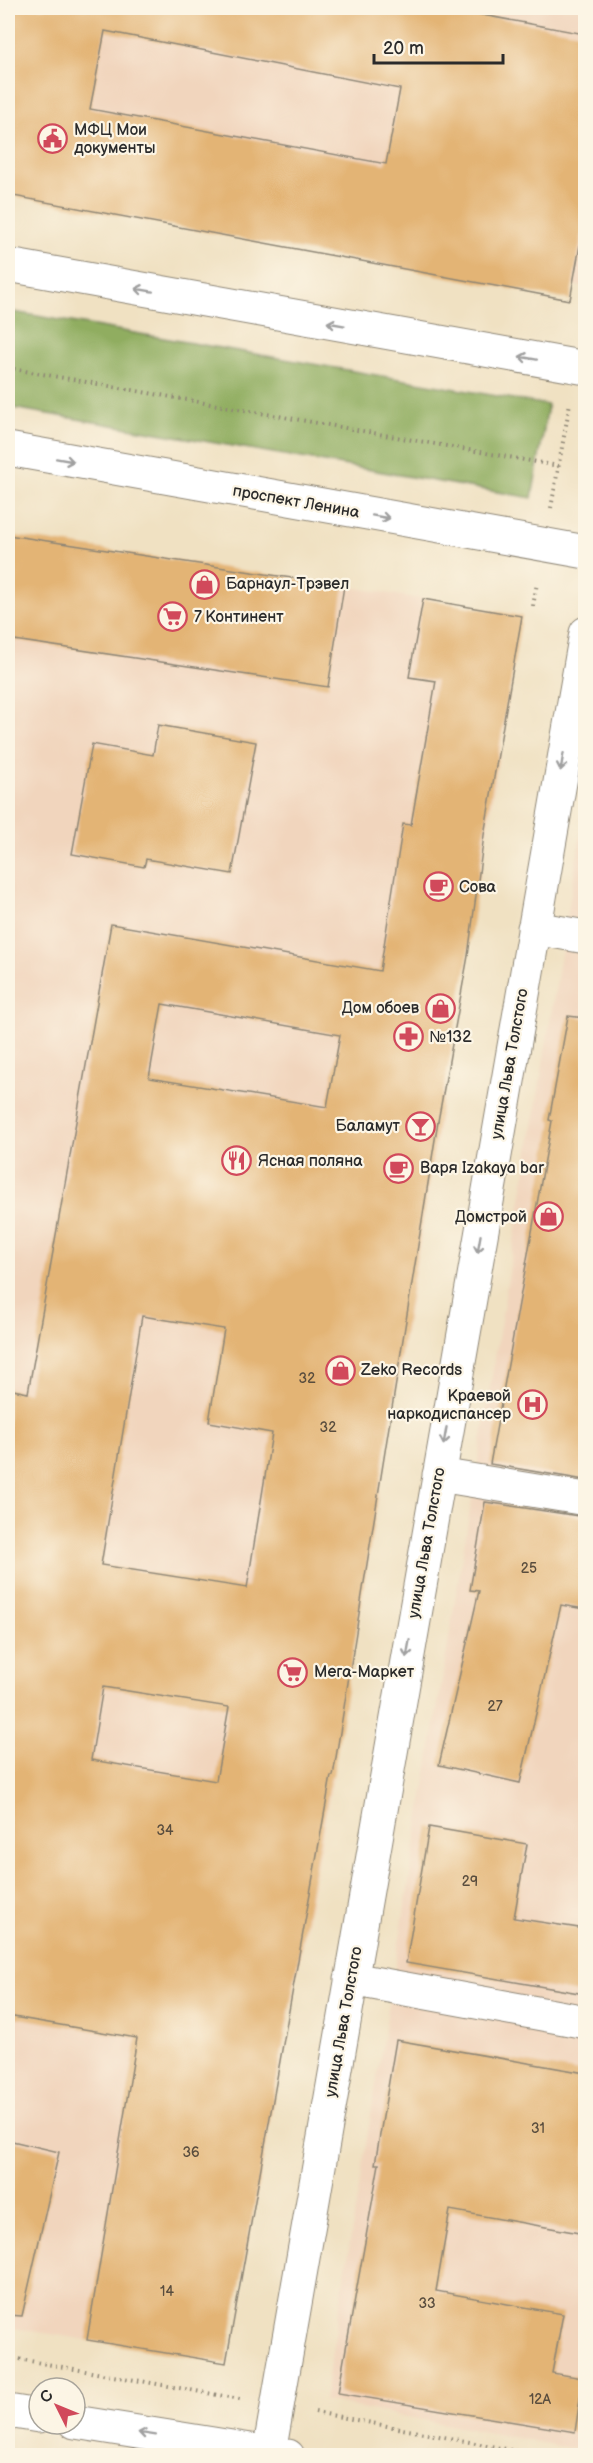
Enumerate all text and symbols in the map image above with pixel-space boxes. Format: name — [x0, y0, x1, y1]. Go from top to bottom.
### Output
scale bar — [374, 27, 503, 65]
text: 20 m — [383, 38, 424, 59]
place label: МФЦ Мои документы — [74, 121, 155, 158]
public building icon: МФЦ Мои документы — [37, 123, 69, 155]
one-way arrow — [135, 284, 154, 295]
one-way arrow — [327, 318, 346, 329]
one-way arrow — [519, 352, 538, 363]
one-way arrow — [55, 454, 74, 465]
street label: проспект Ленина — [231, 481, 361, 523]
one-way arrow — [371, 512, 390, 523]
shop icon: Барнаул-Трэвел — [189, 568, 221, 600]
place label: Барнаул-Трэвел — [226, 575, 349, 594]
supermarket icon: 7 Континент — [157, 601, 189, 633]
place label: 7 Континент — [194, 608, 284, 627]
one-way arrow — [557, 752, 568, 772]
cafe icon: Сова — [422, 871, 454, 903]
place label: Сова — [459, 878, 497, 897]
street label: улица Льва Толстого — [487, 987, 533, 1141]
shop icon: Дом обоев — [424, 992, 456, 1024]
place label: Дом обоев — [342, 999, 420, 1018]
pharmacy icon: №132 — [392, 1021, 424, 1053]
place label: №132 — [429, 1028, 472, 1047]
bar icon: Баламут — [405, 1110, 437, 1142]
place label: Баламут — [336, 1117, 401, 1136]
restaurant icon: Ясная поляна — [221, 1145, 253, 1177]
place label: Ясная поляна — [258, 1152, 363, 1171]
cafe icon: Варя Izakaya bar — [383, 1152, 415, 1184]
place label: Варя Izakaya bar — [420, 1159, 544, 1178]
shop icon: Домстрой — [532, 1201, 564, 1233]
place label: Домстрой — [455, 1208, 527, 1227]
one-way arrow — [473, 1234, 484, 1254]
shop icon: Zeko Records — [324, 1354, 356, 1386]
place label: Zeko Records — [360, 1361, 462, 1380]
house number: 32 — [299, 1370, 316, 1387]
place label: Краевой наркодиспансер — [387, 1387, 511, 1424]
hospital icon: Краевой наркодиспансер — [516, 1389, 548, 1421]
house number: 32 — [320, 1419, 337, 1436]
one-way arrow — [440, 1426, 451, 1446]
street label: улица Льва Толстого — [404, 1466, 450, 1620]
house number: 25 — [521, 1560, 537, 1577]
one-way arrow — [403, 1639, 414, 1659]
supermarket icon: Мега-Маркет — [277, 1656, 309, 1688]
place label: Мега-Маркет — [314, 1663, 415, 1682]
house number: 27 — [487, 1698, 503, 1715]
house number: 34 — [156, 1822, 174, 1839]
house number: 29 — [462, 1873, 478, 1890]
street label: улица Льва Толстого — [321, 1945, 367, 2099]
house number: 31 — [531, 2120, 545, 2137]
house number: 36 — [182, 2144, 200, 2161]
house number: 14 — [160, 2283, 174, 2300]
house number: 33 — [418, 2295, 436, 2312]
north arrow — [27, 2376, 87, 2436]
text: С — [36, 2386, 58, 2407]
house number: 12А — [529, 2391, 552, 2408]
one-way arrow — [138, 2428, 157, 2439]

